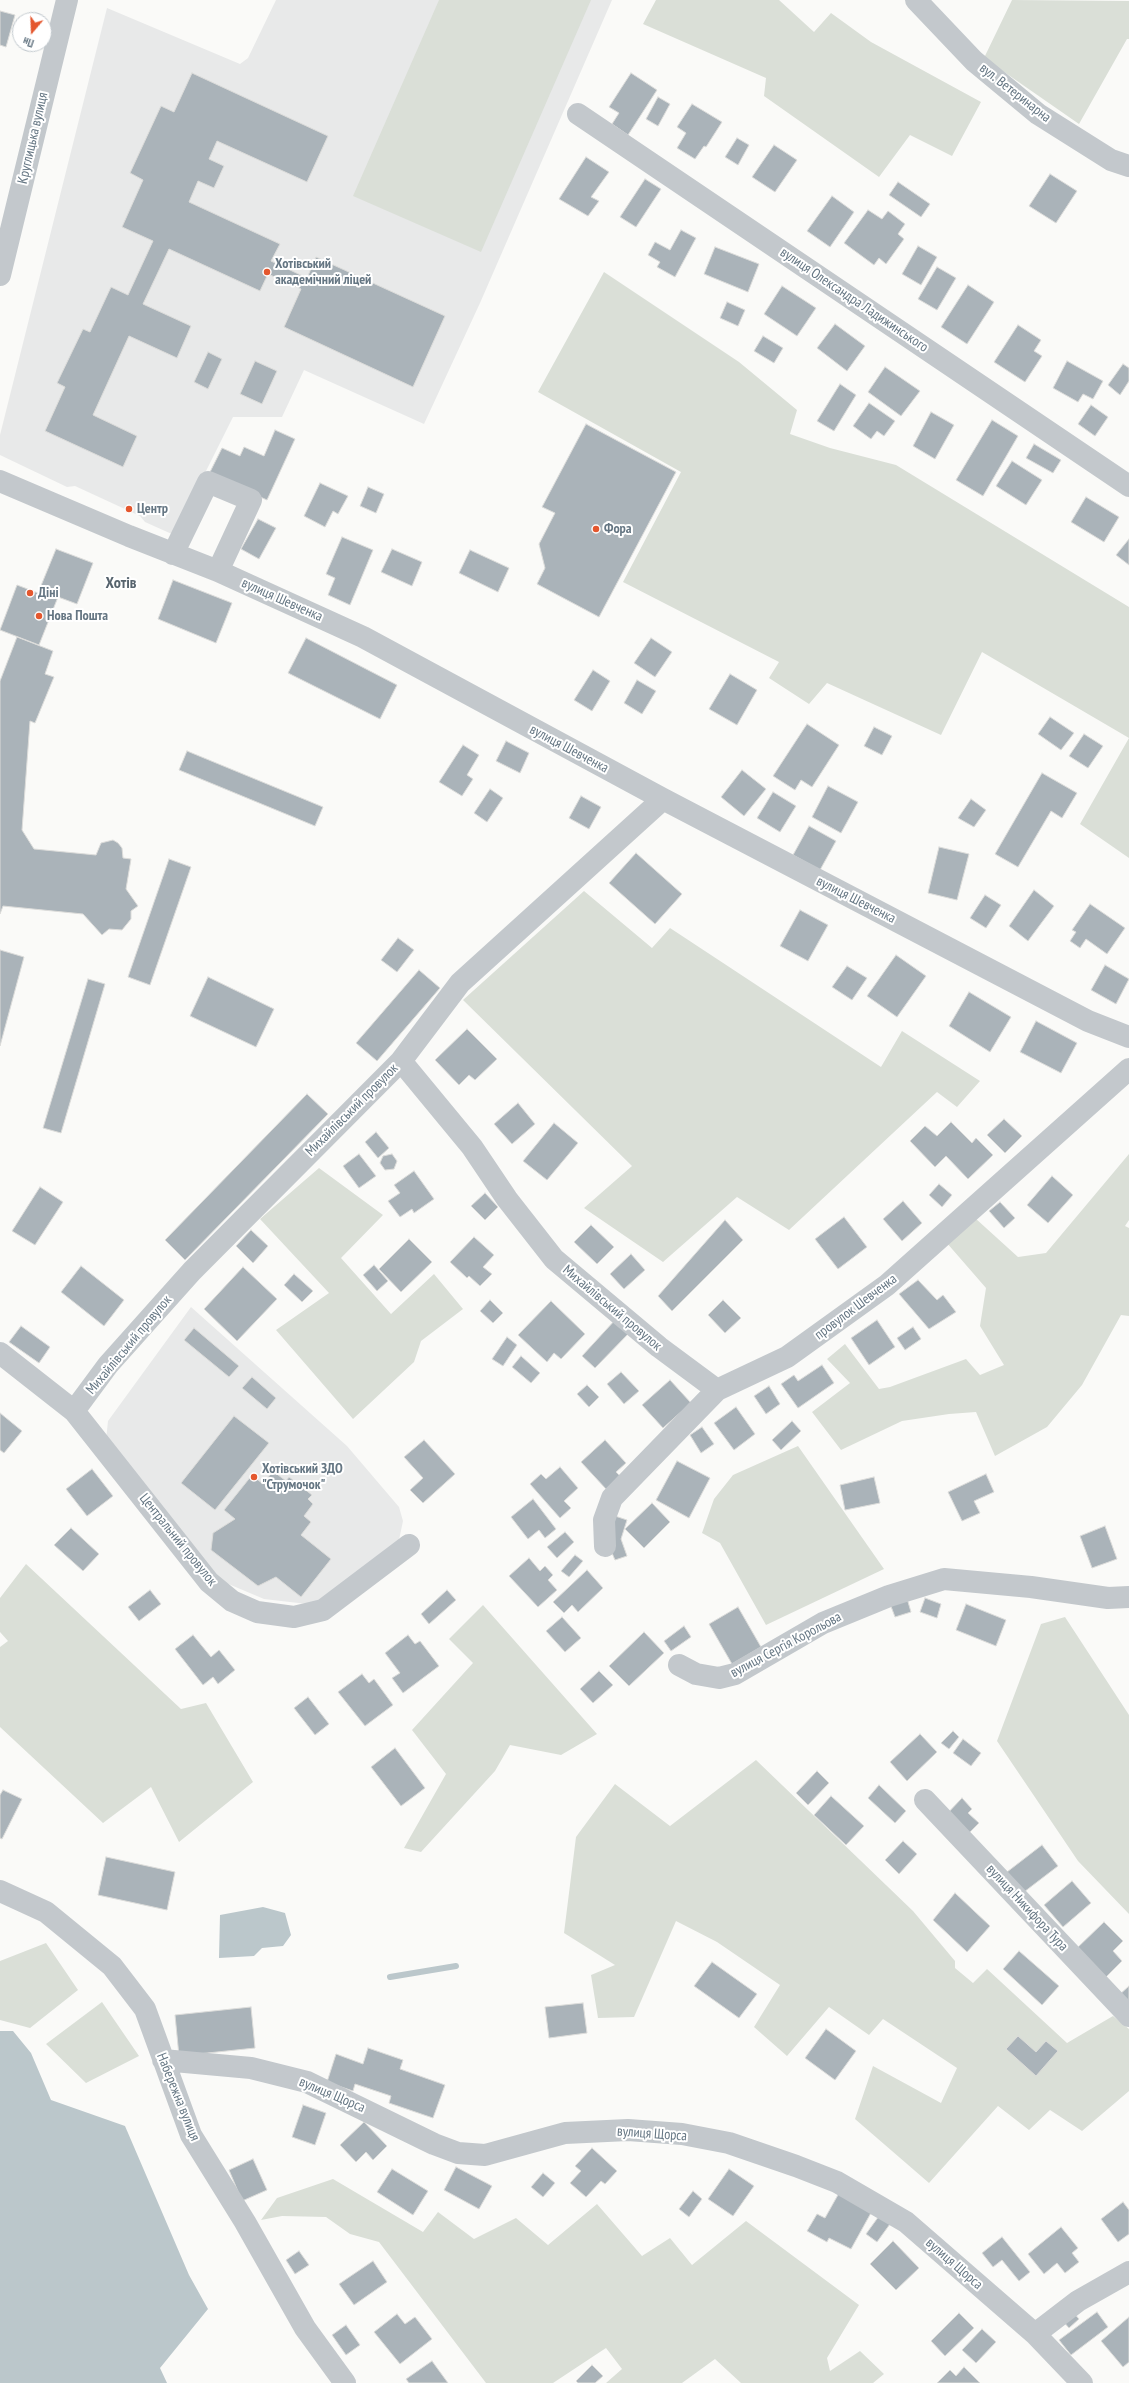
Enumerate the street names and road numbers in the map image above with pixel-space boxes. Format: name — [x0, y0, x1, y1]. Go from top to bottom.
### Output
street label: вул. Ветеринарна — [976, 60, 1054, 126]
street label: Круглицька вулиця — [14, 91, 52, 185]
street label: вулиця Олександра Ладижинського — [777, 244, 931, 356]
street label: вулиця Шевченка — [239, 575, 325, 625]
street label: вулиця Шевченка — [527, 721, 611, 777]
street label: вулиця Шевченка — [814, 873, 898, 927]
street label: Михайлівський провулок — [302, 1060, 402, 1160]
street label: Михайлівський провулок — [559, 1262, 665, 1354]
street label: провулок Шевченка — [812, 1271, 900, 1343]
street label: Михайлівський провулок — [83, 1292, 175, 1398]
street label: Центральний провулок — [136, 1490, 220, 1590]
street label: вулиця Сергія Корольова — [728, 1609, 844, 1681]
street label: вулиця Никифора Тура — [982, 1861, 1072, 1955]
street label: Набережна вулиця — [153, 2051, 203, 2143]
street label: вулиця Щорса — [297, 2074, 367, 2116]
street label: вулиця Щорса — [617, 2123, 687, 2145]
street label: вулиця Щорса — [922, 2235, 986, 2293]

